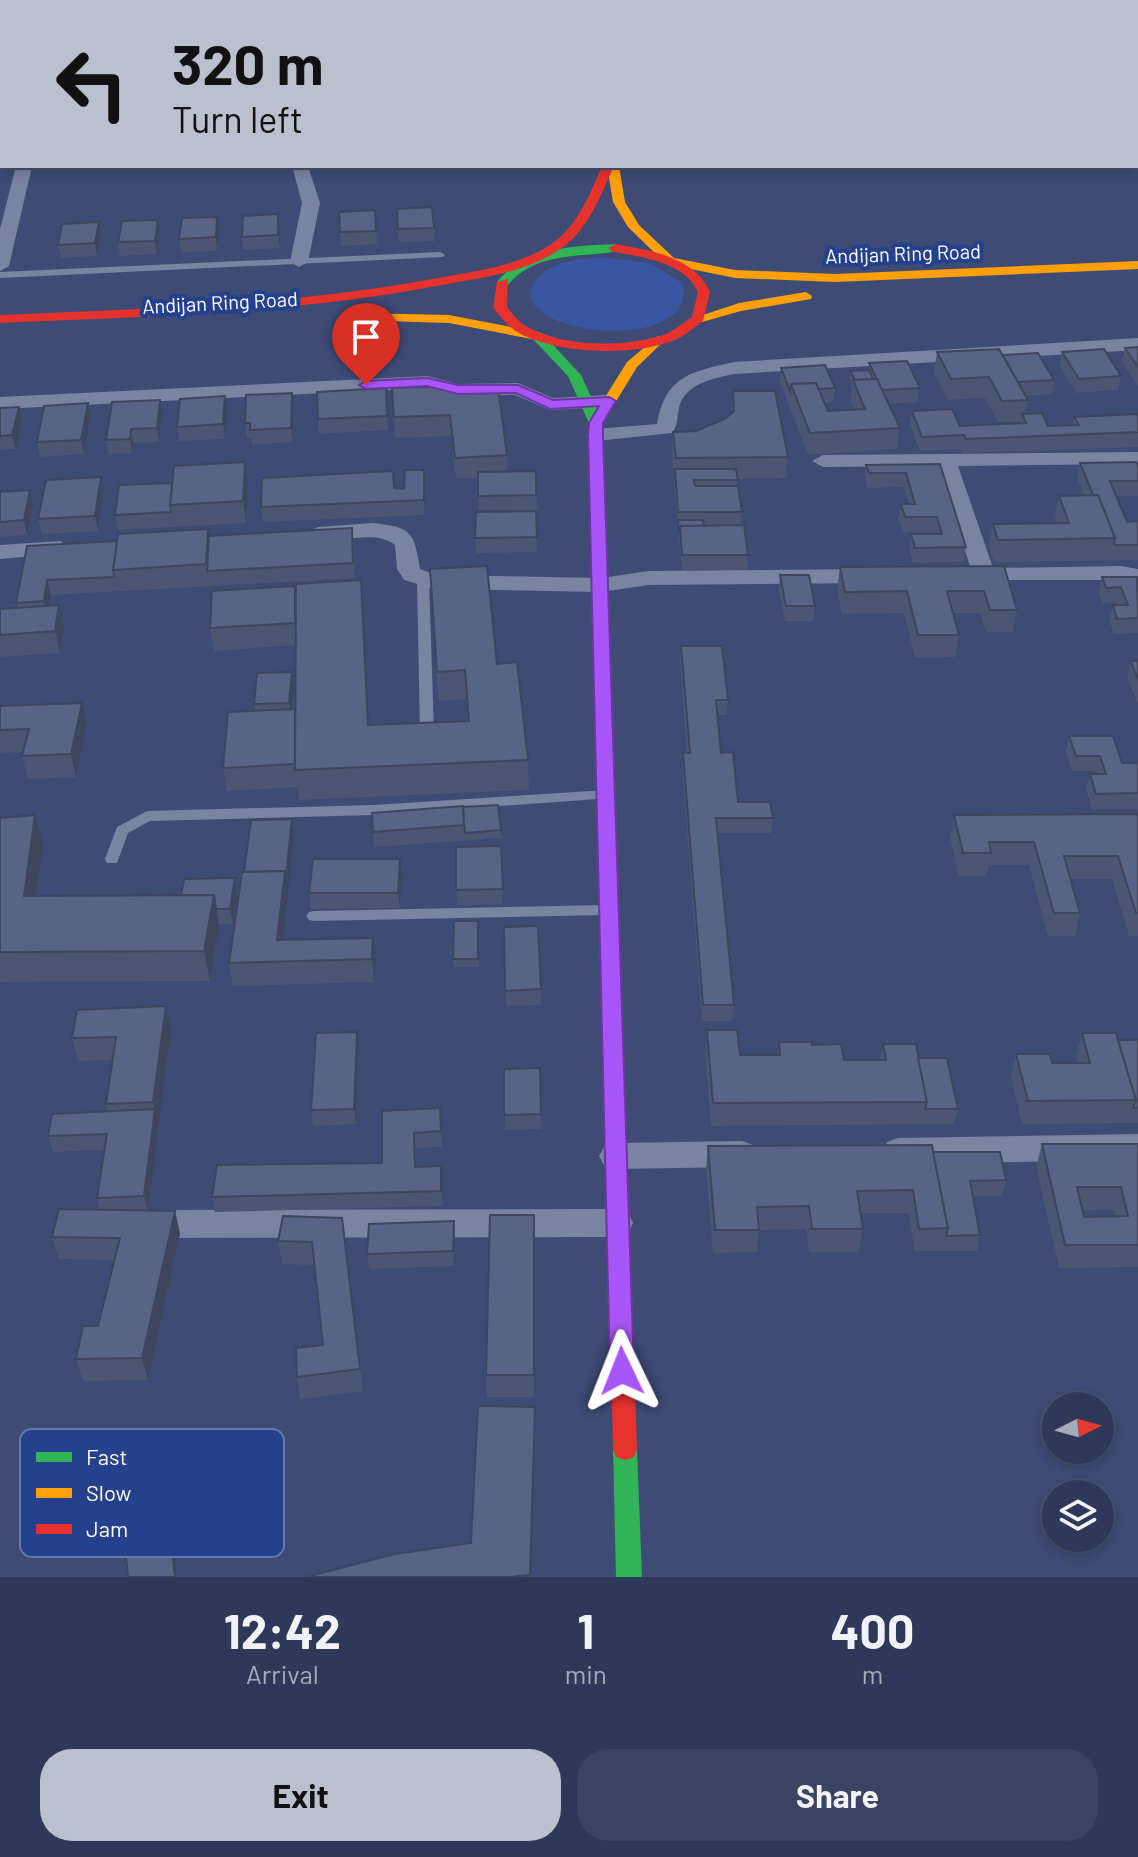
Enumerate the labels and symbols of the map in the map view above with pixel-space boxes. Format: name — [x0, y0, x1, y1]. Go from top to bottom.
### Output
street label: Andijan Ring Road — [825, 238, 981, 268]
street label: Andijan Ring Road — [142, 286, 298, 318]
pin — [332, 303, 400, 385]
position arrow — [580, 1329, 664, 1413]
north arrow — [1042, 1392, 1114, 1464]
legend — [20, 1429, 284, 1557]
text: Fast — [86, 1443, 128, 1469]
text: Slow — [86, 1479, 131, 1505]
text: Jam — [86, 1515, 128, 1541]

